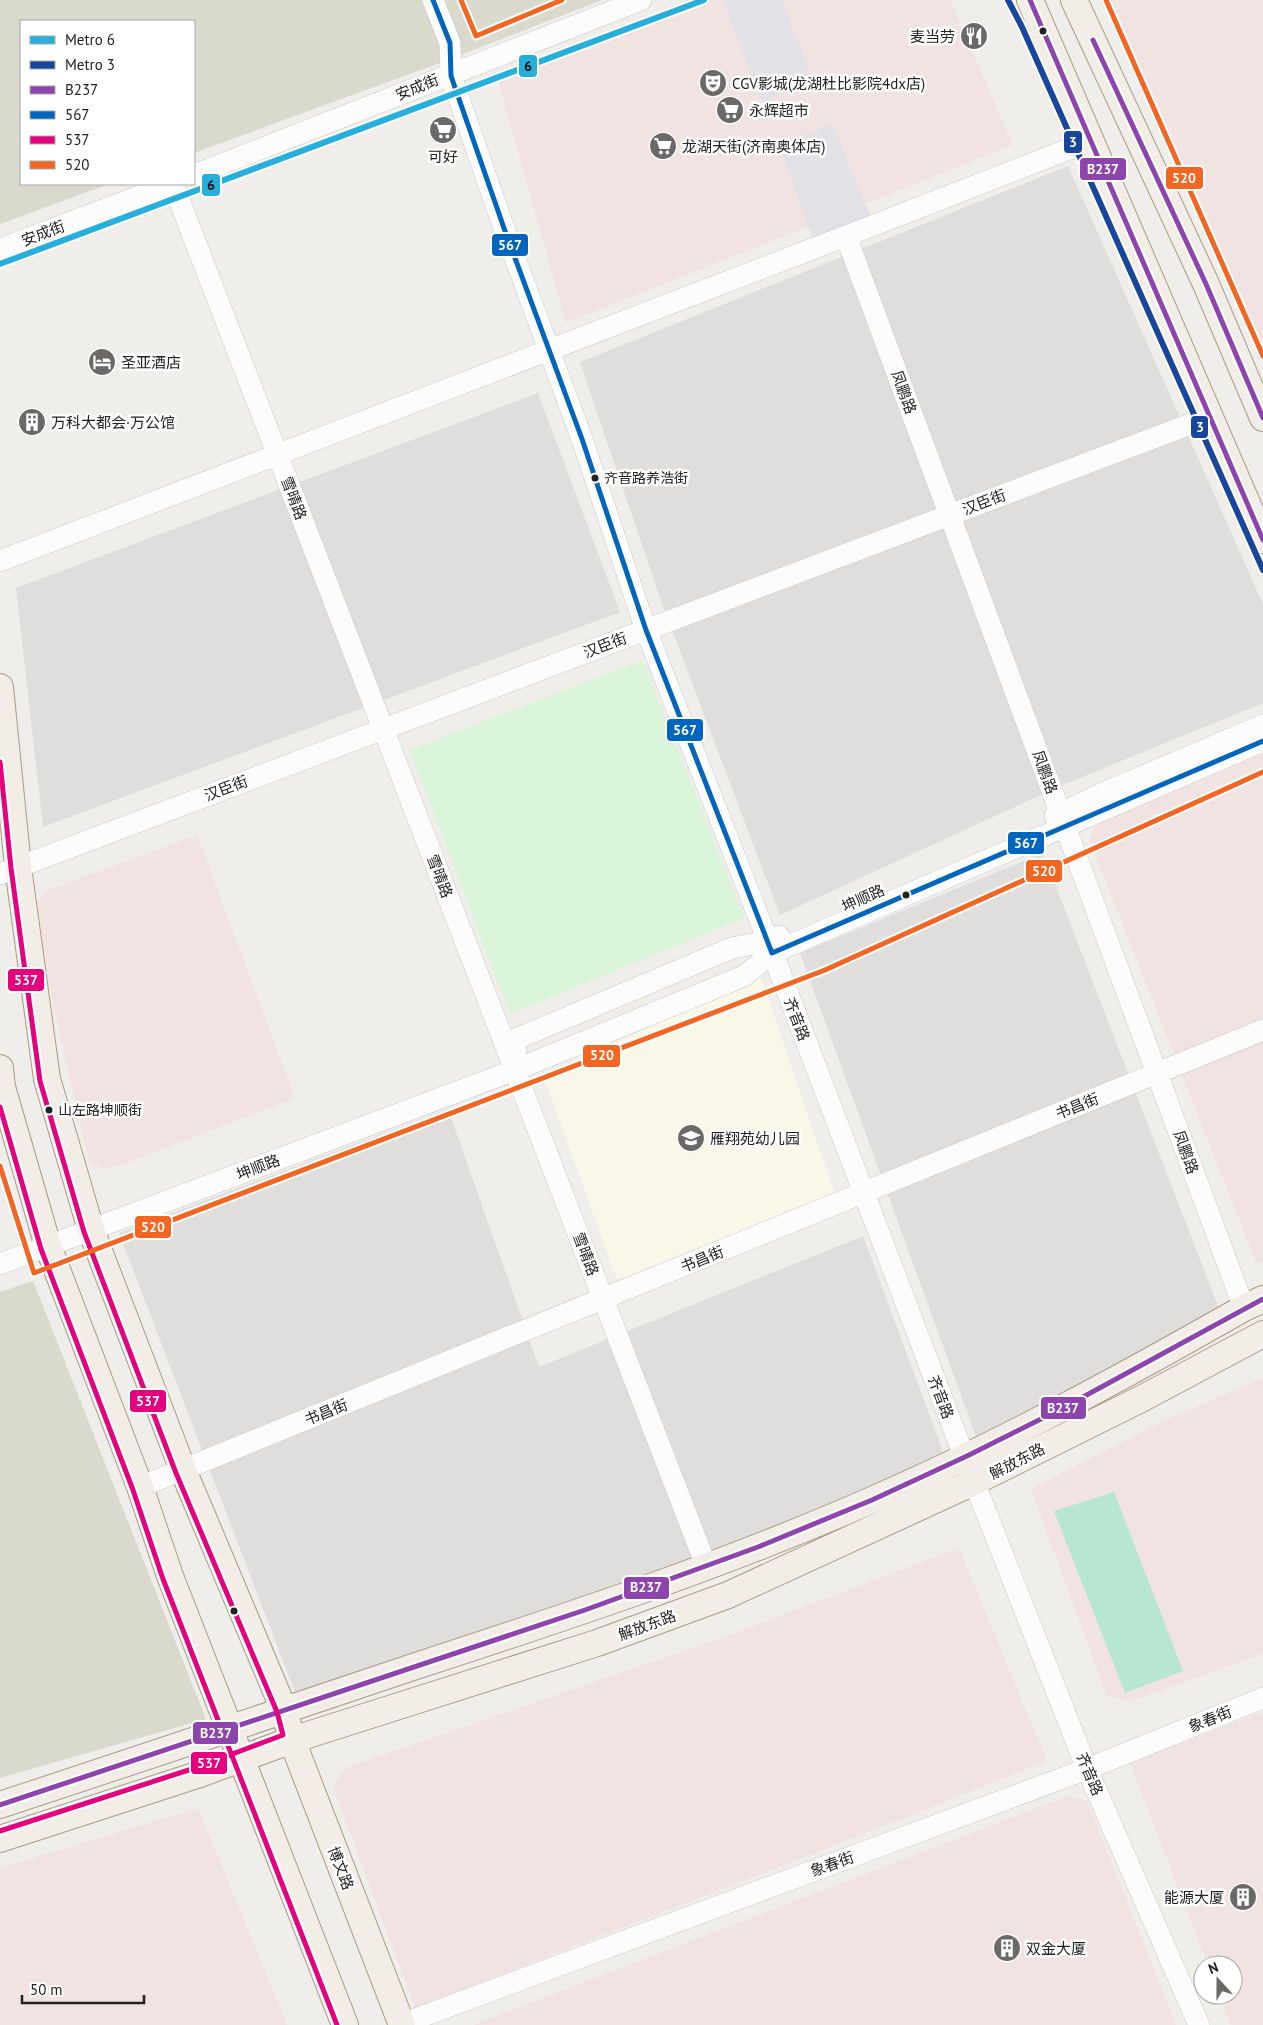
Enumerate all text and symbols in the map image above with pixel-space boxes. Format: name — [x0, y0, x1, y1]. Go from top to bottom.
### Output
legend — [20, 20, 195, 185]
restaurant icon: 麦当劳 — [959, 21, 989, 51]
unlabelled marker — [1038, 26, 1048, 36]
place label: 麦当劳 — [910, 27, 955, 46]
text: Metro 6 — [65, 30, 115, 49]
line badge: 6 — [518, 54, 538, 78]
text: Metro 3 — [65, 55, 115, 74]
text: 6 — [524, 57, 532, 75]
theatre icon: CGV影城(龙湖杜比影院4dx店) — [698, 68, 728, 98]
street label: 安成街 — [393, 70, 441, 104]
place label: CGV影城(龙湖杜比影院4dx店) — [732, 74, 925, 93]
text: B237 — [65, 80, 98, 99]
supermarket icon: 永辉超市 — [715, 95, 745, 125]
place label: 永辉超市 — [749, 101, 809, 120]
text: 567 — [65, 105, 90, 124]
supermarket icon: 可好 — [428, 115, 458, 145]
text: 537 — [65, 130, 90, 149]
line badge: 3 — [1063, 130, 1083, 154]
supermarket icon: 龙湖天街(济南奥体店) — [648, 131, 678, 161]
text: 3 — [1069, 133, 1077, 151]
place label: 龙湖天街(济南奥体店) — [682, 137, 825, 156]
place label: 可好 — [428, 147, 458, 166]
text: 520 — [65, 155, 90, 174]
line badge: B237 — [1079, 157, 1127, 181]
text: B237 — [1087, 160, 1119, 178]
line badge: 520 — [1165, 166, 1204, 190]
text: 520 — [1172, 169, 1196, 187]
line badge: 6 — [201, 173, 221, 197]
text: 6 — [207, 176, 215, 194]
street label: 安成街 — [19, 216, 67, 250]
line badge: 567 — [491, 233, 529, 257]
text: 567 — [498, 236, 522, 254]
hotel icon: 圣亚酒店 — [87, 347, 117, 377]
place label: 圣亚酒店 — [121, 353, 181, 372]
street label: 凤鹏路 — [887, 368, 921, 416]
building icon: 万科大都会·万公馆 — [17, 407, 47, 437]
place label: 万科大都会·万公馆 — [51, 413, 175, 432]
line badge: 3 — [1190, 415, 1209, 439]
text: 3 — [1196, 418, 1204, 436]
place label: 齐音路养浩街 — [604, 469, 688, 487]
marker: 齐音路养浩街 — [590, 473, 600, 483]
street label: 雪晴路 — [277, 474, 311, 522]
street label: 汉臣街 — [960, 485, 1008, 519]
street label: 汉臣街 — [581, 628, 629, 662]
line badge: 567 — [666, 718, 704, 742]
text: 567 — [673, 721, 697, 739]
street label: 凤鹏路 — [1028, 748, 1062, 796]
street label: 汉臣街 — [202, 771, 250, 805]
line badge: 567 — [1007, 831, 1045, 855]
text: 567 — [1014, 834, 1038, 852]
street label: 雪晴路 — [423, 852, 457, 900]
line badge: 520 — [1025, 859, 1063, 883]
text: 520 — [1032, 862, 1056, 880]
street label: 坤顺路 — [839, 880, 887, 916]
unlabelled marker — [901, 890, 911, 900]
line badge: 537 — [7, 968, 45, 992]
text: 537 — [14, 971, 38, 989]
street label: 齐音路 — [780, 995, 814, 1043]
line badge: 520 — [582, 1044, 621, 1068]
text: 520 — [590, 1046, 614, 1064]
street label: 书昌街 — [1053, 1089, 1101, 1123]
place label: 山左路坤顺街 — [58, 1101, 142, 1119]
marker: 山左路坤顺街 — [44, 1105, 54, 1115]
school or university icon: 雁翔苑幼儿园 — [676, 1123, 706, 1153]
street label: 凤鹏路 — [1169, 1128, 1203, 1176]
place label: 雁翔苑幼儿园 — [710, 1129, 800, 1148]
street label: 坤顺路 — [234, 1150, 282, 1184]
line badge: 520 — [134, 1215, 172, 1239]
text: 520 — [141, 1218, 165, 1236]
street label: 雪晴路 — [569, 1230, 603, 1278]
street label: 书昌街 — [678, 1242, 726, 1276]
street label: 齐音路 — [924, 1373, 958, 1421]
line badge: 537 — [129, 1389, 167, 1413]
text: 537 — [136, 1392, 160, 1410]
street label: 书昌街 — [302, 1395, 350, 1429]
line badge: B237 — [1040, 1396, 1087, 1420]
text: B237 — [1047, 1399, 1079, 1417]
street label: 解放东路 — [986, 1439, 1048, 1483]
line badge: B237 — [623, 1576, 670, 1600]
text: B237 — [630, 1578, 662, 1596]
unlabelled marker — [229, 1606, 239, 1616]
street label: 解放东路 — [616, 1606, 678, 1644]
street label: 象春街 — [1186, 1702, 1234, 1736]
line badge: B237 — [192, 1721, 239, 1745]
text: B237 — [200, 1724, 232, 1742]
street label: 齐音路 — [1072, 1750, 1108, 1798]
line badge: 537 — [190, 1751, 228, 1775]
text: 537 — [197, 1754, 221, 1772]
street label: 博文路 — [324, 1844, 358, 1892]
street label: 象春街 — [808, 1847, 856, 1881]
building icon: 能源大厦 — [1228, 1882, 1258, 1912]
place label: 能源大厦 — [1164, 1888, 1224, 1907]
building icon: 双金大厦 — [992, 1933, 1022, 1963]
place label: 双金大厦 — [1026, 1939, 1086, 1958]
north arrow — [1193, 1955, 1243, 2005]
text: N — [1206, 1958, 1221, 1978]
scale bar — [22, 1972, 145, 2004]
text: 50 m — [30, 1980, 63, 1999]

